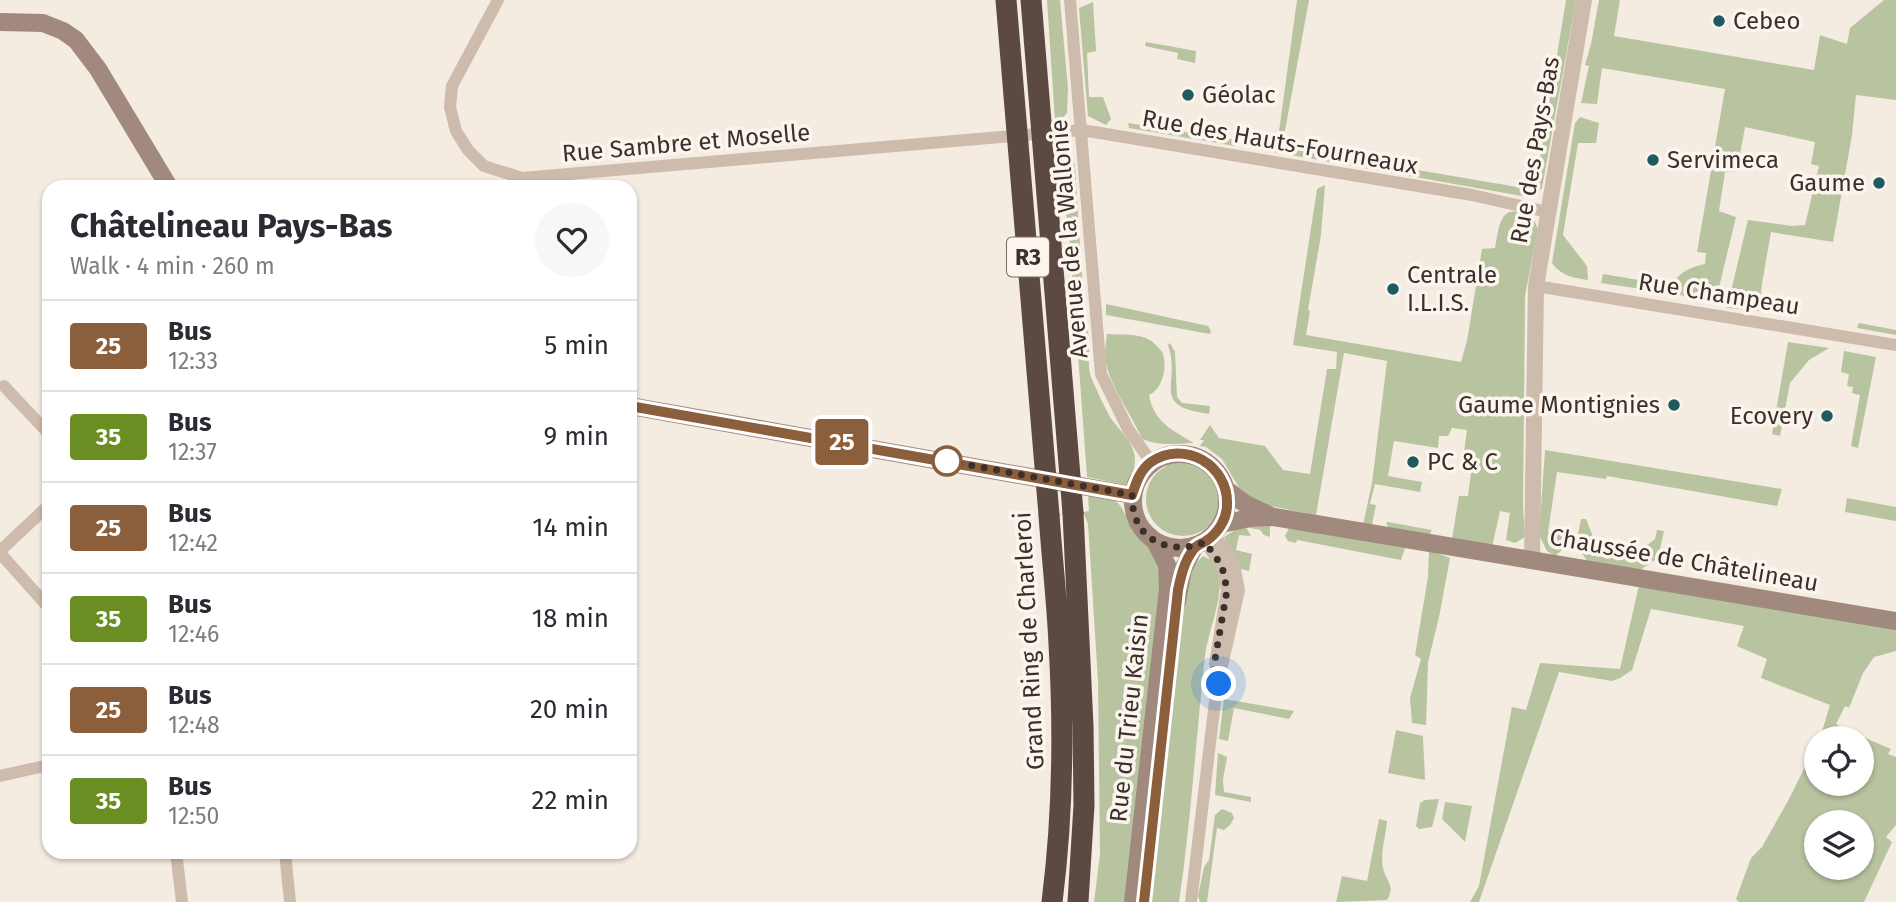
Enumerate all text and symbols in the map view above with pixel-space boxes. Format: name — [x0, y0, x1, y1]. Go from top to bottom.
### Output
place label: Cebeo — [1733, 7, 1800, 35]
marker: Cebeo — [1711, 13, 1727, 29]
street label: Rue des Pays-Bas — [1505, 54, 1565, 246]
place label: Géolac — [1202, 81, 1276, 109]
marker: Géolac — [1180, 87, 1196, 103]
street label: Rue des Hauts-Fourneaux — [1140, 104, 1420, 180]
street label: Rue Sambre et Moselle — [561, 118, 811, 168]
street label: Avenue de la Wallonie — [1045, 118, 1093, 360]
place label: Servimeca — [1667, 146, 1779, 174]
marker: Servimeca — [1645, 152, 1661, 168]
place label: Gaume — [1789, 169, 1865, 197]
marker: Gaume — [1871, 175, 1887, 191]
button: heart — [535, 203, 609, 277]
text: Châtelineau Pays-Bas — [70, 206, 393, 246]
road number: R3 — [1007, 238, 1049, 276]
text: Walk · 4 min · 260 m — [70, 252, 275, 280]
place label: Centrale I.L.I.S. — [1407, 261, 1497, 317]
street label: Rue Champeau — [1636, 267, 1802, 321]
marker: Centrale I.L.I.S. — [1385, 281, 1401, 297]
text: Bus — [168, 316, 211, 347]
text: 5 min — [544, 330, 609, 361]
text: 25 — [96, 332, 121, 360]
text: 12:33 — [168, 347, 218, 375]
place label: Gaume Montignies — [1458, 391, 1660, 419]
marker: Gaume Montignies — [1666, 397, 1682, 413]
place label: Ecovery — [1730, 402, 1813, 430]
text: Bus — [168, 407, 211, 438]
marker: Ecovery — [1819, 408, 1835, 424]
line badge: 25 — [810, 419, 874, 465]
text: 9 min — [544, 421, 609, 452]
text: 35 — [96, 423, 121, 451]
text: 25 — [829, 428, 855, 456]
text: 12:37 — [168, 438, 217, 466]
unlabelled marker — [932, 446, 962, 476]
place label: PC & C — [1427, 448, 1498, 476]
marker: PC & C — [1405, 454, 1421, 470]
text: Bus — [168, 498, 211, 529]
street label: Grand Ring de Charleroi — [1008, 511, 1050, 771]
text: 14 min — [532, 512, 609, 543]
text: 25 — [96, 514, 121, 542]
street label: Chaussée de Châtelineau — [1548, 523, 1820, 597]
text: 12:42 — [168, 529, 218, 557]
text: Bus — [168, 589, 211, 620]
text: 18 min — [532, 603, 609, 634]
text: 35 — [96, 605, 121, 633]
street label: Rue du Trieu Kaisin — [1104, 612, 1154, 824]
text: 12:46 — [168, 620, 219, 648]
your location — [1201, 666, 1236, 701]
text: Bus — [168, 680, 211, 711]
text: 20 min — [530, 694, 609, 725]
text: 25 — [96, 696, 121, 724]
text: 12:48 — [168, 711, 220, 739]
map controls — [1804, 726, 1874, 880]
button: locate — [1804, 726, 1874, 796]
text: Bus — [168, 771, 211, 802]
text: 22 min — [532, 785, 609, 816]
text: 35 — [96, 787, 121, 815]
text: 12:50 — [168, 802, 219, 830]
button: layers — [1804, 810, 1874, 880]

